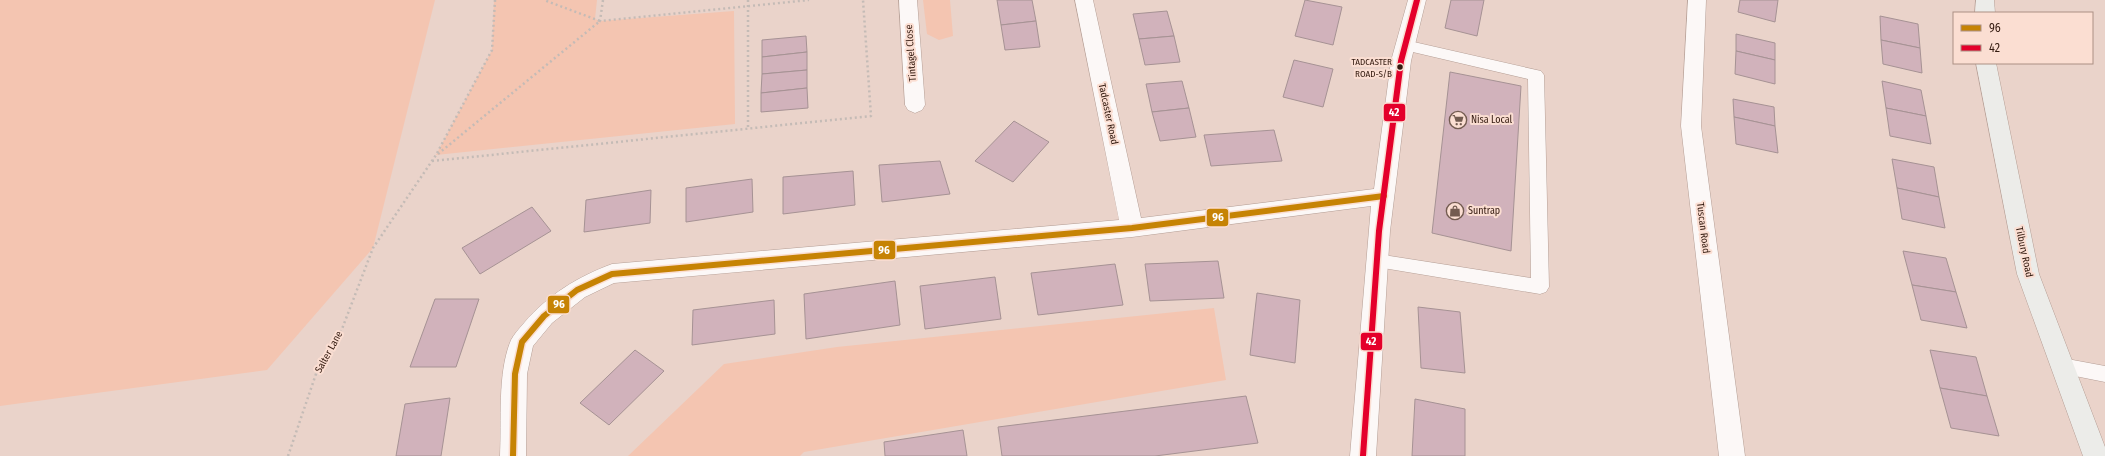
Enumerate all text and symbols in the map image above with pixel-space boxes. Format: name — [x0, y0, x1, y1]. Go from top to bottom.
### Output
legend — [1953, 12, 2093, 64]
text: 96 — [1989, 21, 2001, 35]
street label: Tintagel Close — [903, 24, 919, 82]
text: 42 — [1989, 41, 2000, 55]
place label: TADCASTER ROAD-S/B — [1351, 57, 1392, 79]
marker: TADCASTER ROAD-S/B — [1395, 62, 1405, 72]
street label: Tadcaster Road — [1096, 82, 1120, 146]
line badge: 42 — [1383, 103, 1406, 122]
text: 42 — [1389, 106, 1399, 119]
supermarket icon: Nisa Local — [1448, 110, 1468, 130]
place label: Nisa Local — [1471, 114, 1512, 126]
shop icon: Suntrap — [1445, 201, 1465, 221]
street label: Tuscan Road — [1694, 202, 1712, 254]
place label: Suntrap — [1468, 205, 1500, 217]
line badge: 96 — [1206, 208, 1229, 227]
text: 96 — [1212, 211, 1224, 224]
street label: Tilbury Road — [2013, 226, 2035, 278]
line badge: 96 — [873, 240, 896, 260]
text: 96 — [878, 244, 890, 257]
line badge: 96 — [547, 295, 570, 314]
text: 96 — [553, 298, 565, 311]
street label: Salter Lane — [313, 329, 345, 375]
line badge: 42 — [1360, 332, 1383, 351]
text: 42 — [1366, 335, 1376, 348]

